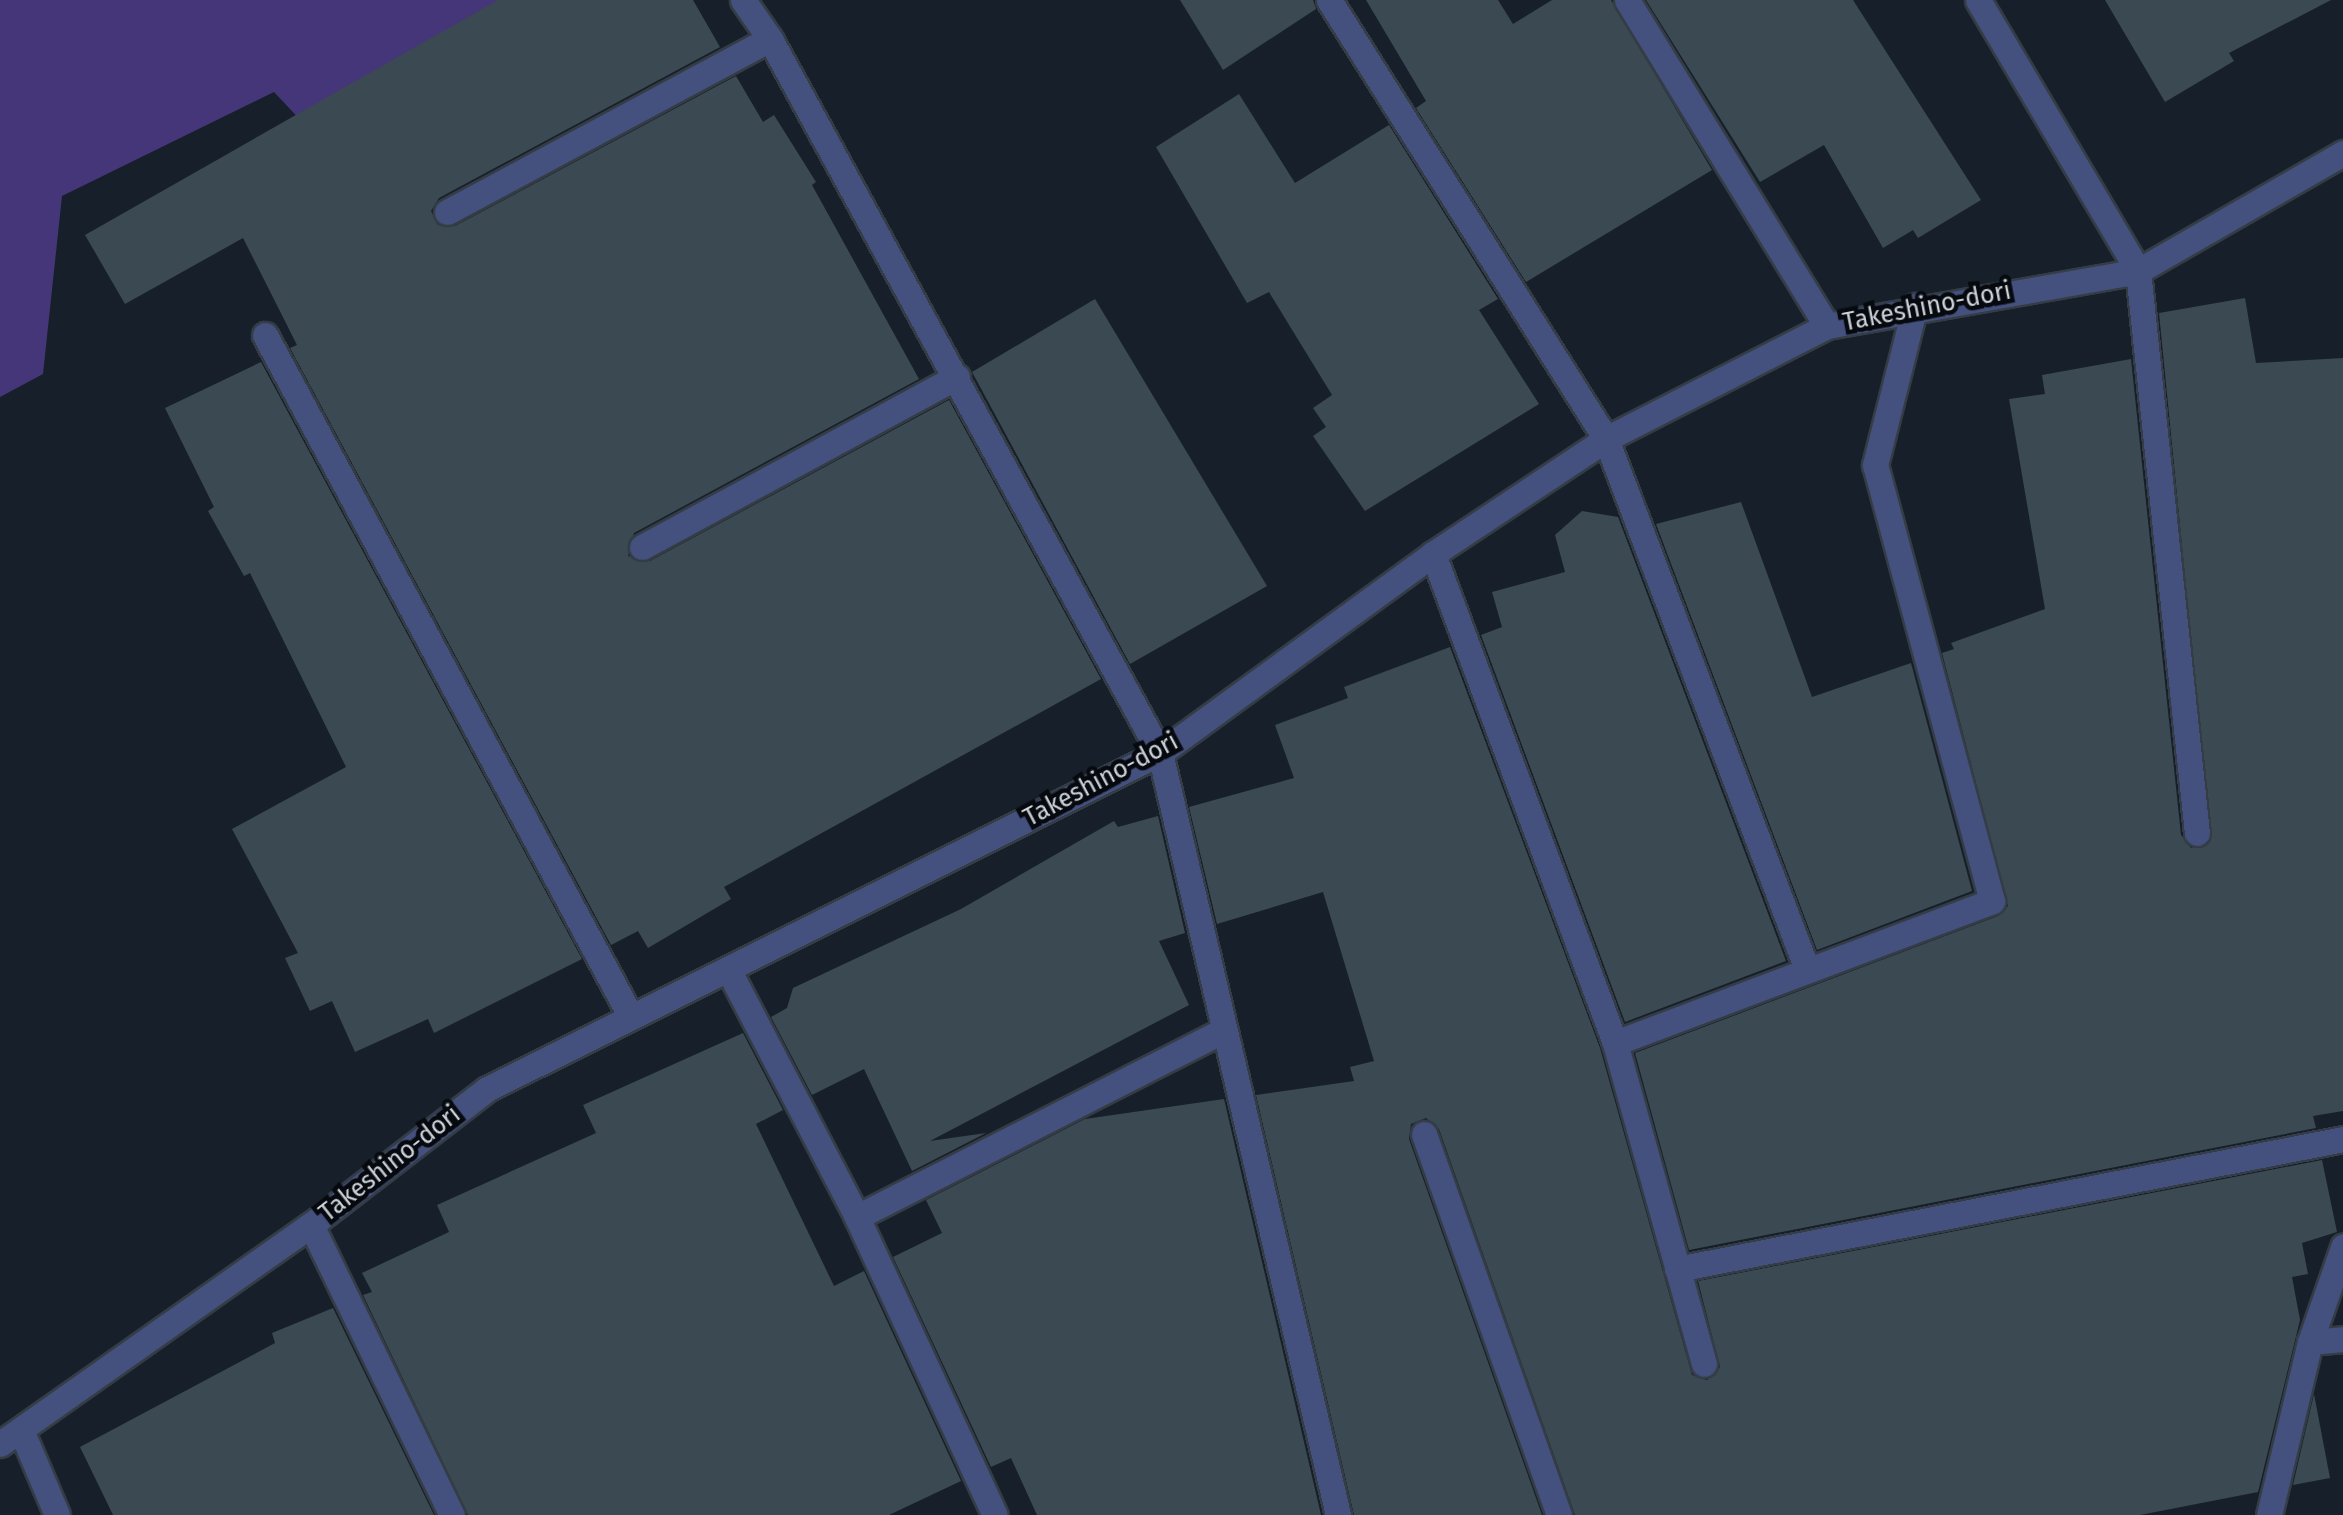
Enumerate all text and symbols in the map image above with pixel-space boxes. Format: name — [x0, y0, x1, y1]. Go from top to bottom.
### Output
street label: Takeshino-dori — [1840, 276, 2014, 338]
street label: Takeshino-dori — [1019, 727, 1183, 833]
street label: Takeshino-dori — [314, 1100, 466, 1228]

